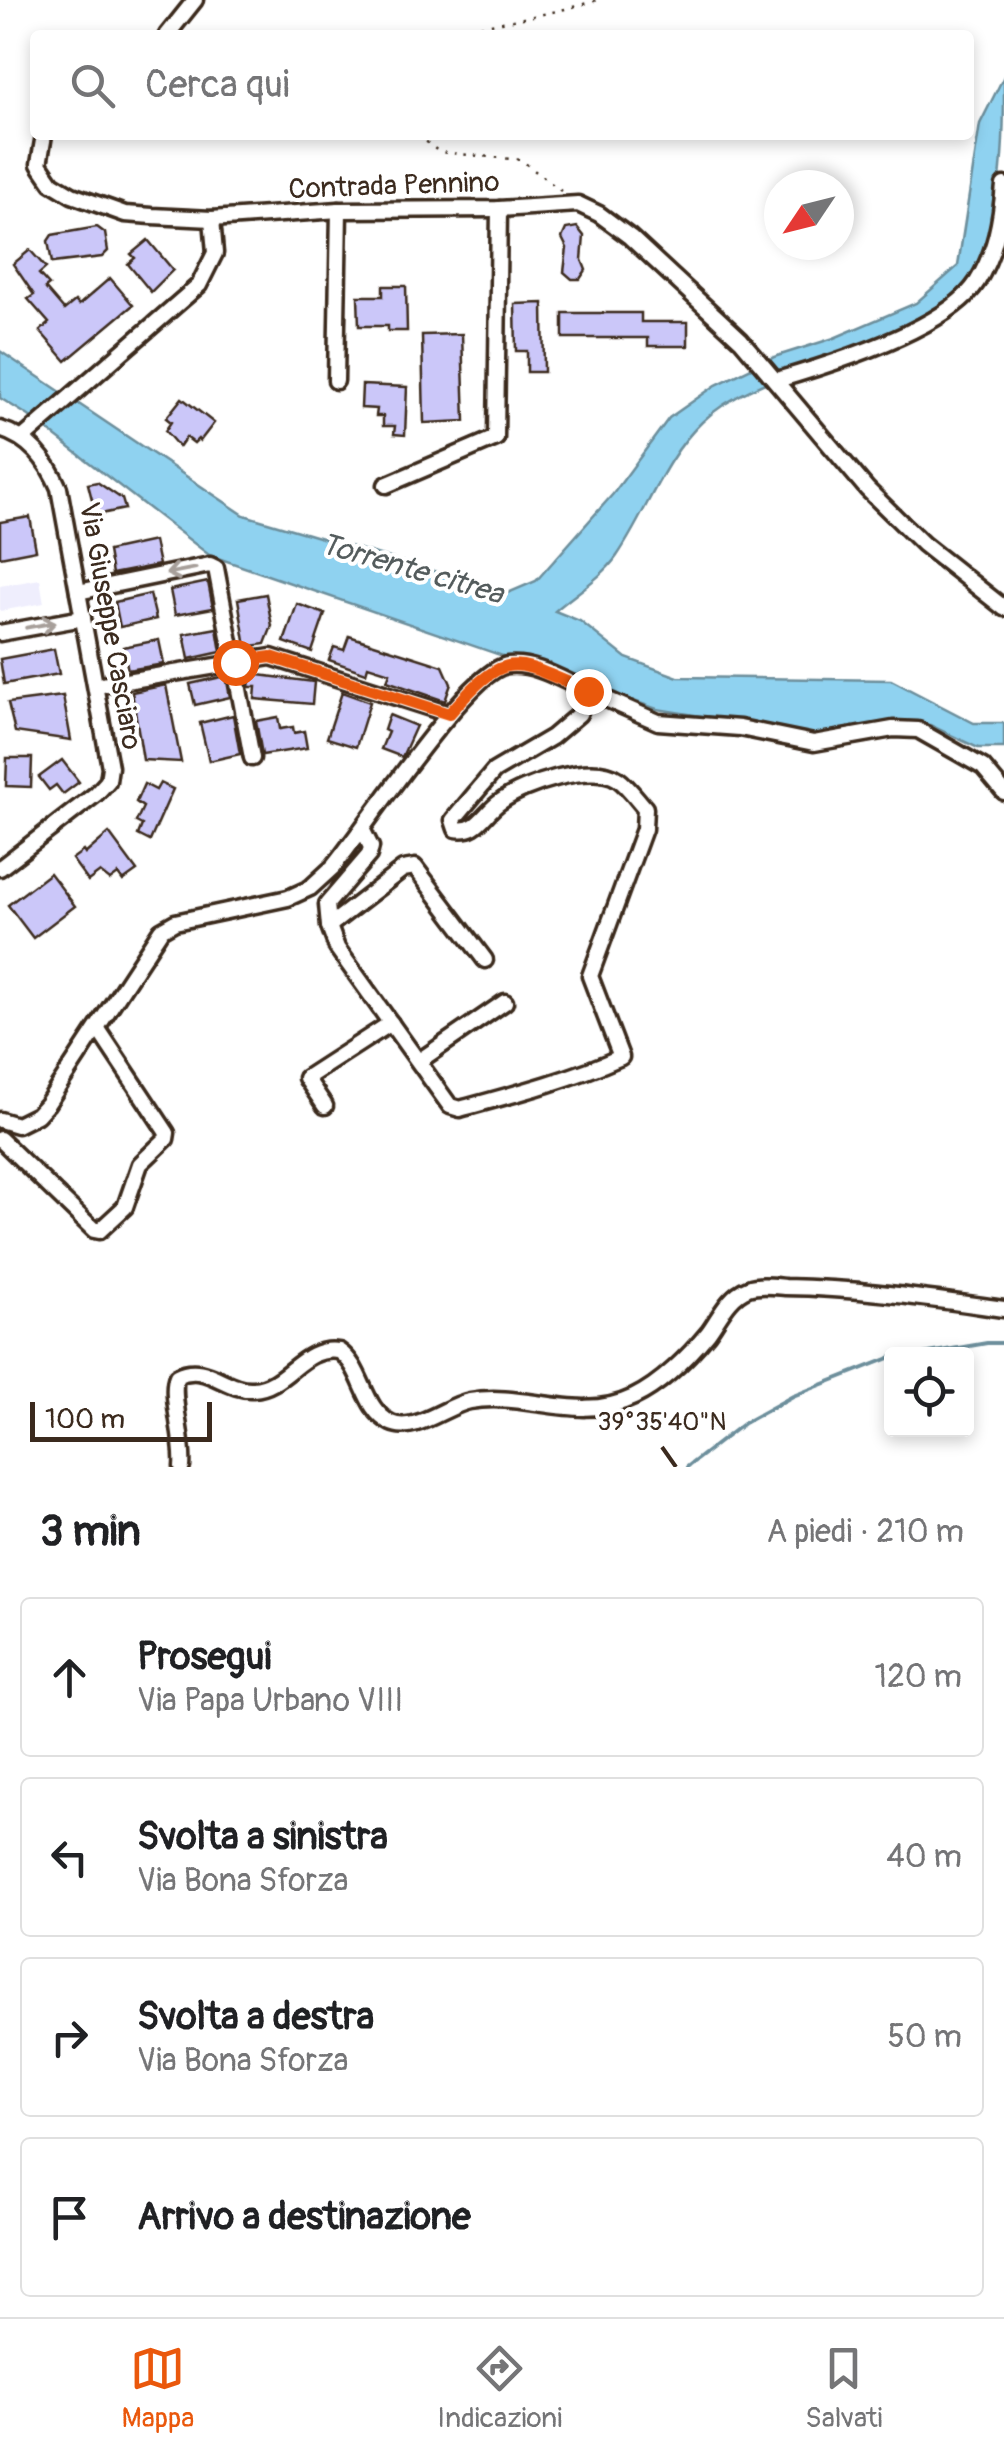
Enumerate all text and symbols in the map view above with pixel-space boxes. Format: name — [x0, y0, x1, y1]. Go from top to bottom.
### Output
search box — [30, 30, 974, 140]
icon: search — [65, 58, 120, 113]
text: Cerca qui — [145, 61, 290, 109]
street label: Contrada Pennino — [288, 165, 500, 207]
north arrow — [764, 170, 854, 260]
street label: Via Giuseppe Casciaro — [71, 500, 149, 752]
water label: Torrente citrea — [317, 525, 509, 613]
one-way arrow — [165, 562, 198, 581]
one-way arrow — [25, 616, 57, 634]
route start — [213, 640, 259, 686]
route end — [566, 669, 612, 715]
map controls — [884, 1347, 974, 1437]
button: locate — [884, 1347, 974, 1437]
scale bar — [30, 1397, 212, 1442]
text: 100 m — [45, 1402, 125, 1437]
text: 39°35'40"N — [598, 1407, 726, 1438]
text: 3 min — [40, 1506, 141, 1558]
text: A piedi · 210 m — [766, 1512, 964, 1552]
text: Prosegui — [137, 1633, 271, 1681]
icon: ahead — [42, 1650, 97, 1705]
text: 120 m — [874, 1657, 962, 1697]
text: Via Papa Urbano VIII — [137, 1681, 403, 1721]
text: Svolta a sinistra — [137, 1813, 388, 1861]
icon: left — [42, 1830, 97, 1885]
text: 40 m — [886, 1837, 962, 1877]
text: Via Bona Sforza — [137, 1861, 349, 1901]
text: Svolta a destra — [137, 1993, 374, 2041]
icon: right — [42, 2010, 97, 2065]
text: 50 m — [887, 2017, 962, 2057]
text: Via Bona Sforza — [137, 2041, 349, 2081]
icon: arrive — [42, 2190, 97, 2245]
text: Arrivo a destinazione — [137, 2193, 471, 2241]
tab: Mappa — [122, 2341, 194, 2436]
tab: Indicazioni — [437, 2341, 562, 2436]
tab: Salvati — [805, 2341, 882, 2436]

